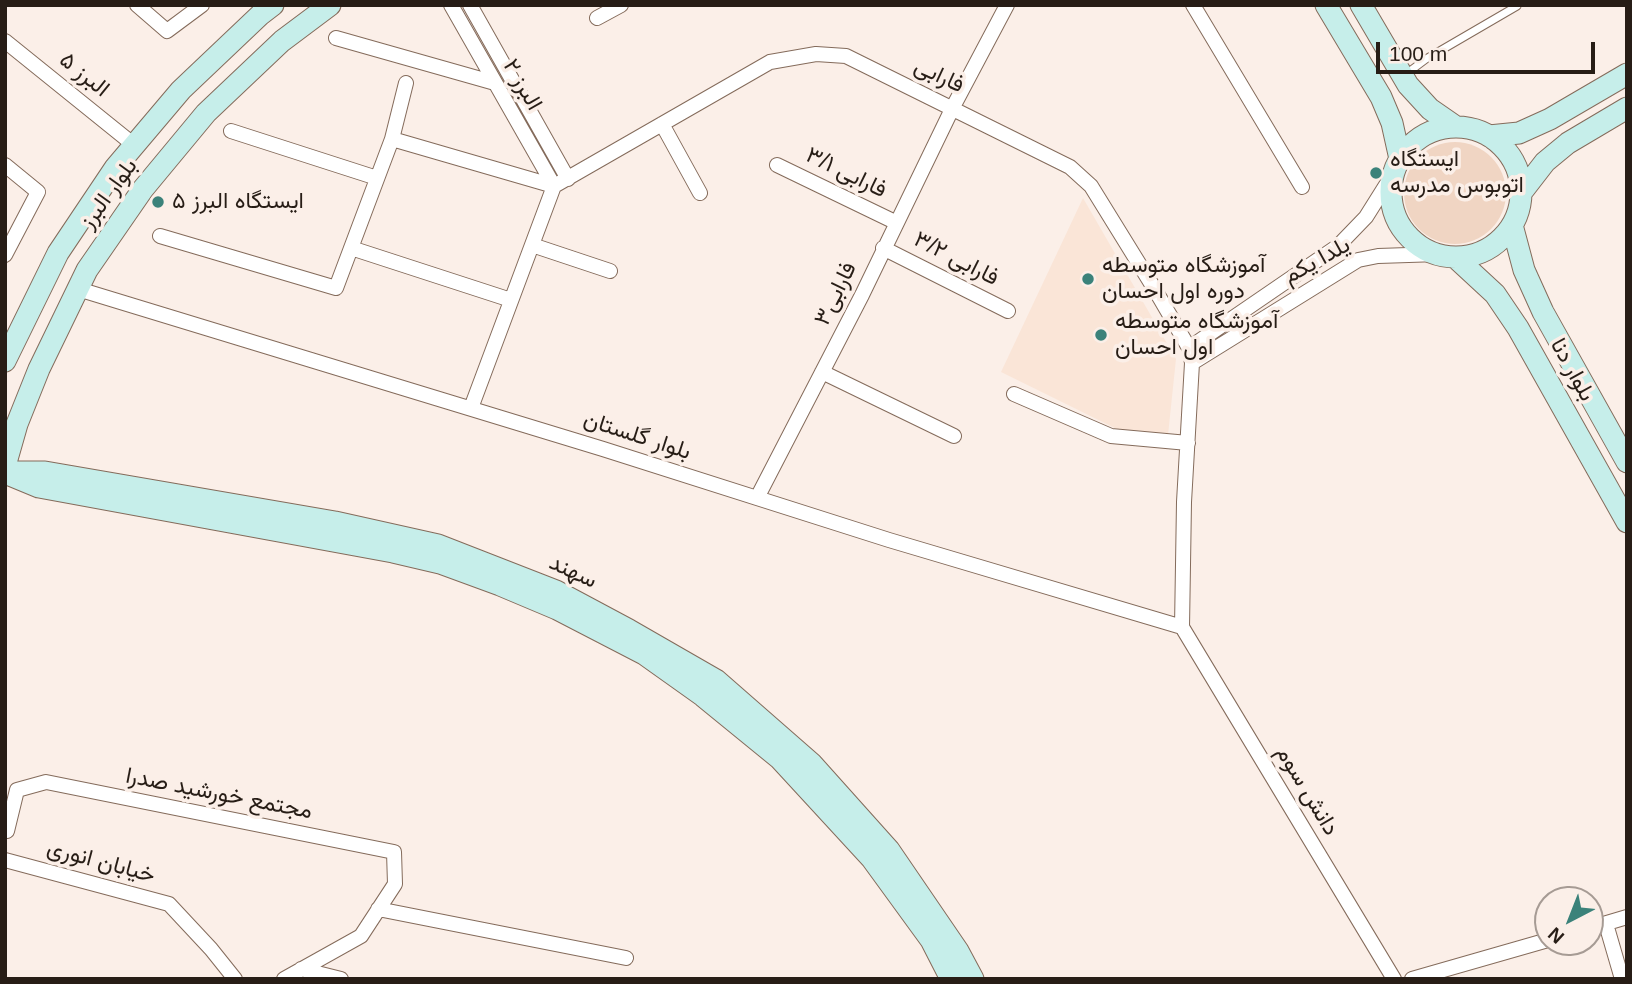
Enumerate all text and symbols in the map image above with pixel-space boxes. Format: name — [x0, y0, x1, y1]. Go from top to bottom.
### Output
scale bar — [1380, 28, 1599, 72]
text: 100 m — [1389, 42, 1447, 65]
street label: البرز ۵ — [53, 47, 115, 103]
street label: فارابی — [910, 53, 968, 99]
street label: البرز ۲ — [496, 54, 548, 116]
street label: فارابی ۳/۱ — [801, 142, 891, 204]
place label: ایستگاه اتوبوس مدرسه — [1390, 146, 1524, 200]
street label: بلوار البرز — [74, 153, 144, 235]
marker: ایستگاه اتوبوس مدرسه — [1368, 165, 1384, 181]
place label: ایستگاه البرز ۵ — [172, 188, 304, 216]
marker: ایستگاه البرز ۵ — [150, 194, 166, 210]
street label: فارابی ۳/۲ — [909, 226, 1003, 292]
street label: یلدا یکم — [1279, 231, 1355, 291]
place label: آموزشگاه متوسطه دوره اول احسان — [1102, 252, 1265, 306]
street label: فارابی۳ — [809, 258, 863, 330]
marker: آموزشگاه متوسطه دوره اول احسان — [1080, 271, 1096, 287]
place label: آموزشگاه متوسطه اول احسان — [1115, 308, 1278, 362]
marker: آموزشگاه متوسطه اول احسان — [1093, 327, 1109, 343]
street label: بلوار دنا — [1544, 334, 1600, 406]
street label: بلوار گلستان — [580, 406, 694, 466]
street label: سهند — [545, 549, 601, 595]
street label: دانش سوم — [1269, 741, 1345, 841]
street label: مجتمع خورشید صدرا — [123, 762, 315, 826]
street label: خیابان انوری — [44, 834, 158, 890]
north arrow — [1534, 886, 1604, 956]
text: N — [1544, 923, 1568, 948]

